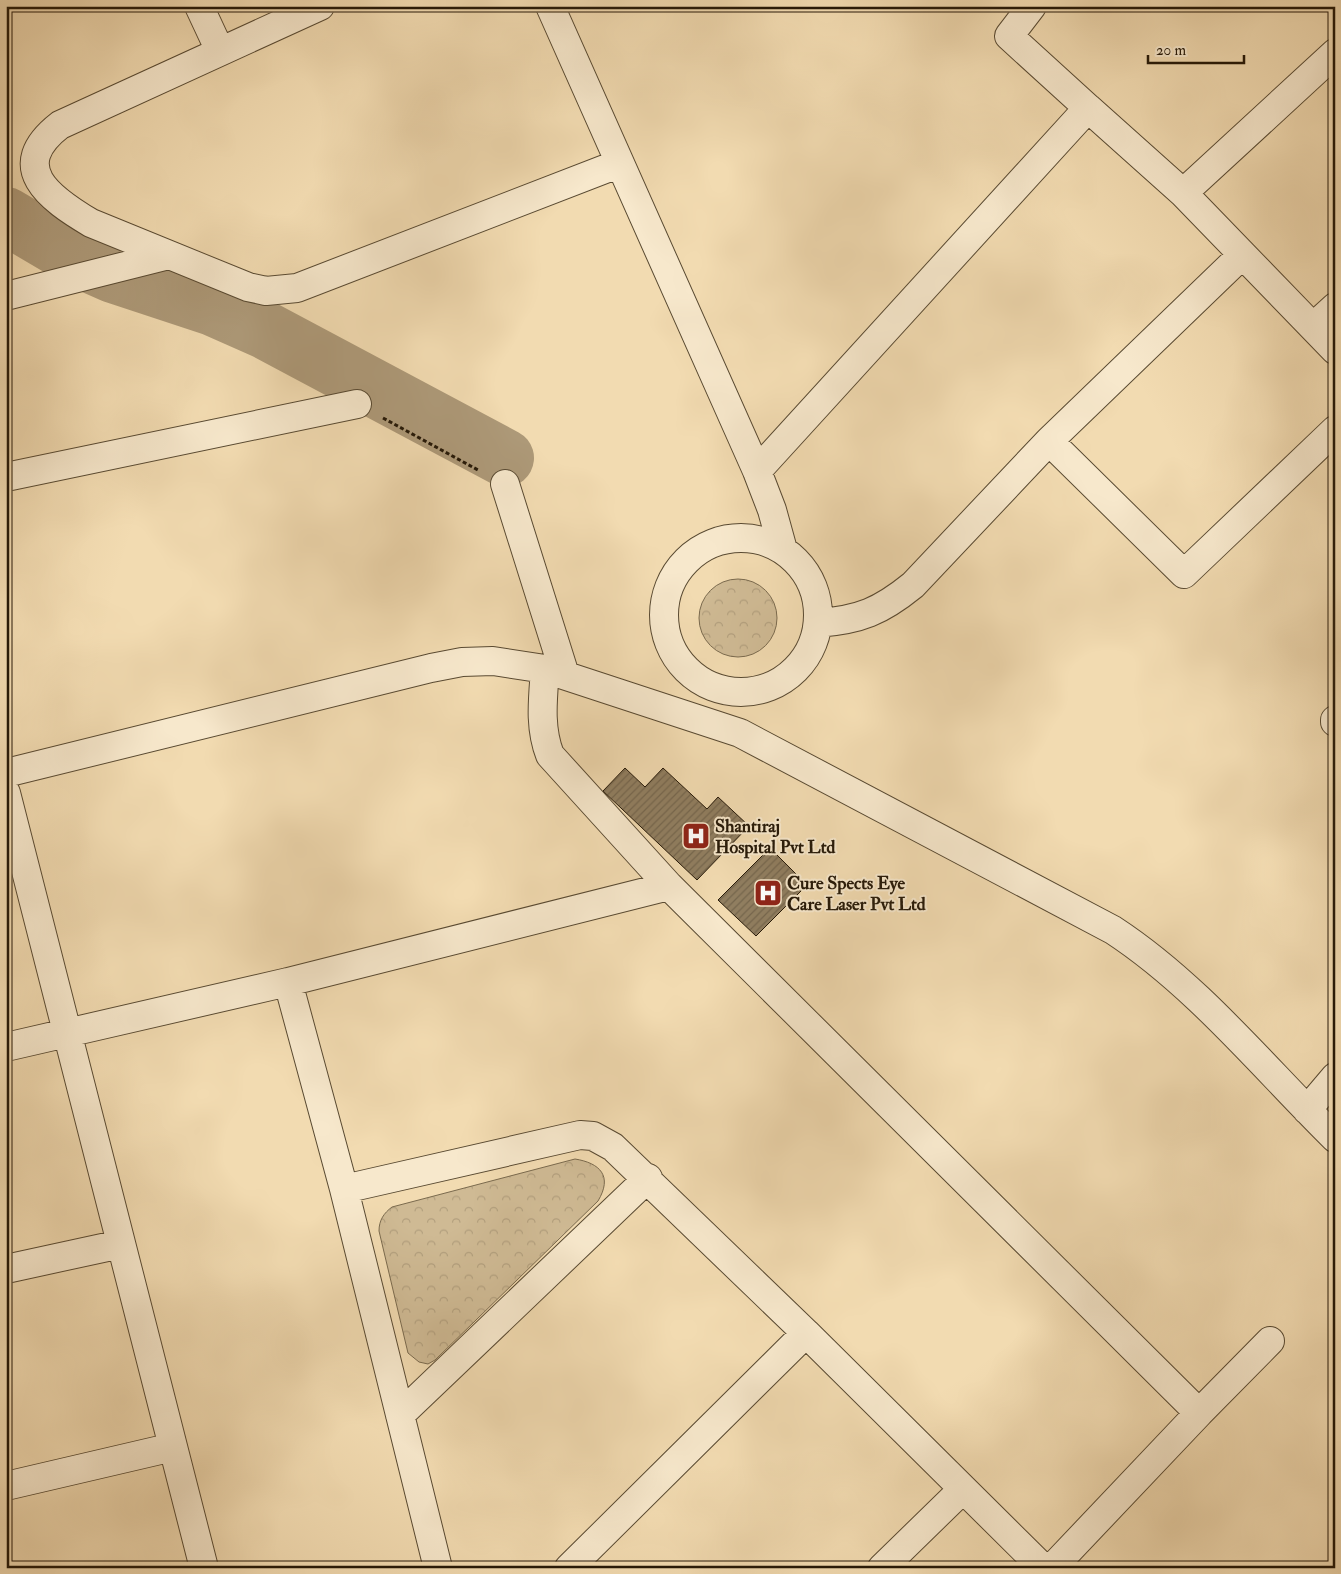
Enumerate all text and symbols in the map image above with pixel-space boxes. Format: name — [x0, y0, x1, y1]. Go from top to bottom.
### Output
scale bar — [1148, 32, 1245, 64]
text: 20 m — [1156, 41, 1186, 60]
place label: Shantiraj Hospital Pvt Ltd — [715, 815, 835, 859]
hospital icon: Shantiraj Hospital Pvt Ltd — [681, 821, 711, 851]
place label: Cure Spects Eye Care Laser Pvt Ltd — [787, 872, 926, 916]
hospital icon: Cure Spects Eye Care Laser Pvt Ltd — [753, 878, 783, 908]

